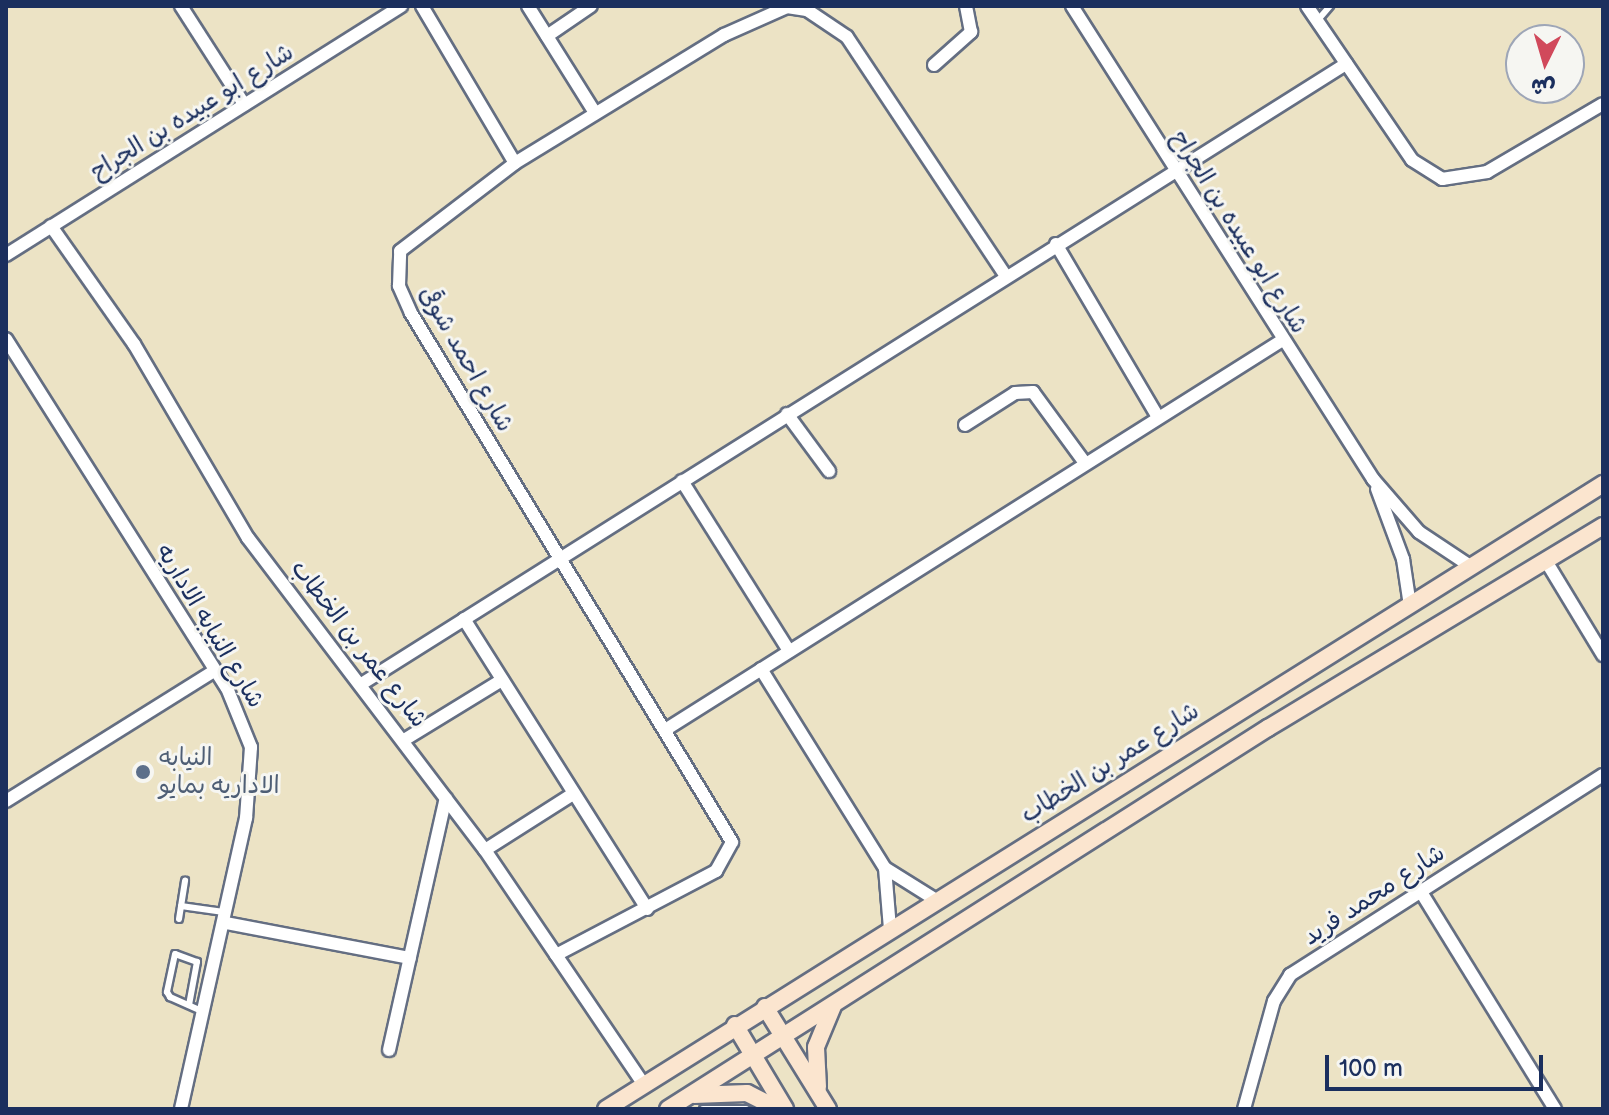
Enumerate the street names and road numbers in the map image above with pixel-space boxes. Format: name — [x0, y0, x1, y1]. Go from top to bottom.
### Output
street label: شارع ابو عبيده بن الجراح — [85, 38, 299, 186]
street label: شارع ابو عبيده بن الجراح — [1165, 125, 1313, 339]
street label: شارع احمد شوقى — [413, 281, 519, 437]
street label: شارع النيابه الاداريه — [150, 539, 270, 713]
street label: شارع عمر بن الخطاب — [285, 555, 433, 733]
street label: شارع عمر بن الخطاب — [1016, 697, 1204, 829]
street label: شارع محمد فريد — [1298, 838, 1450, 952]

